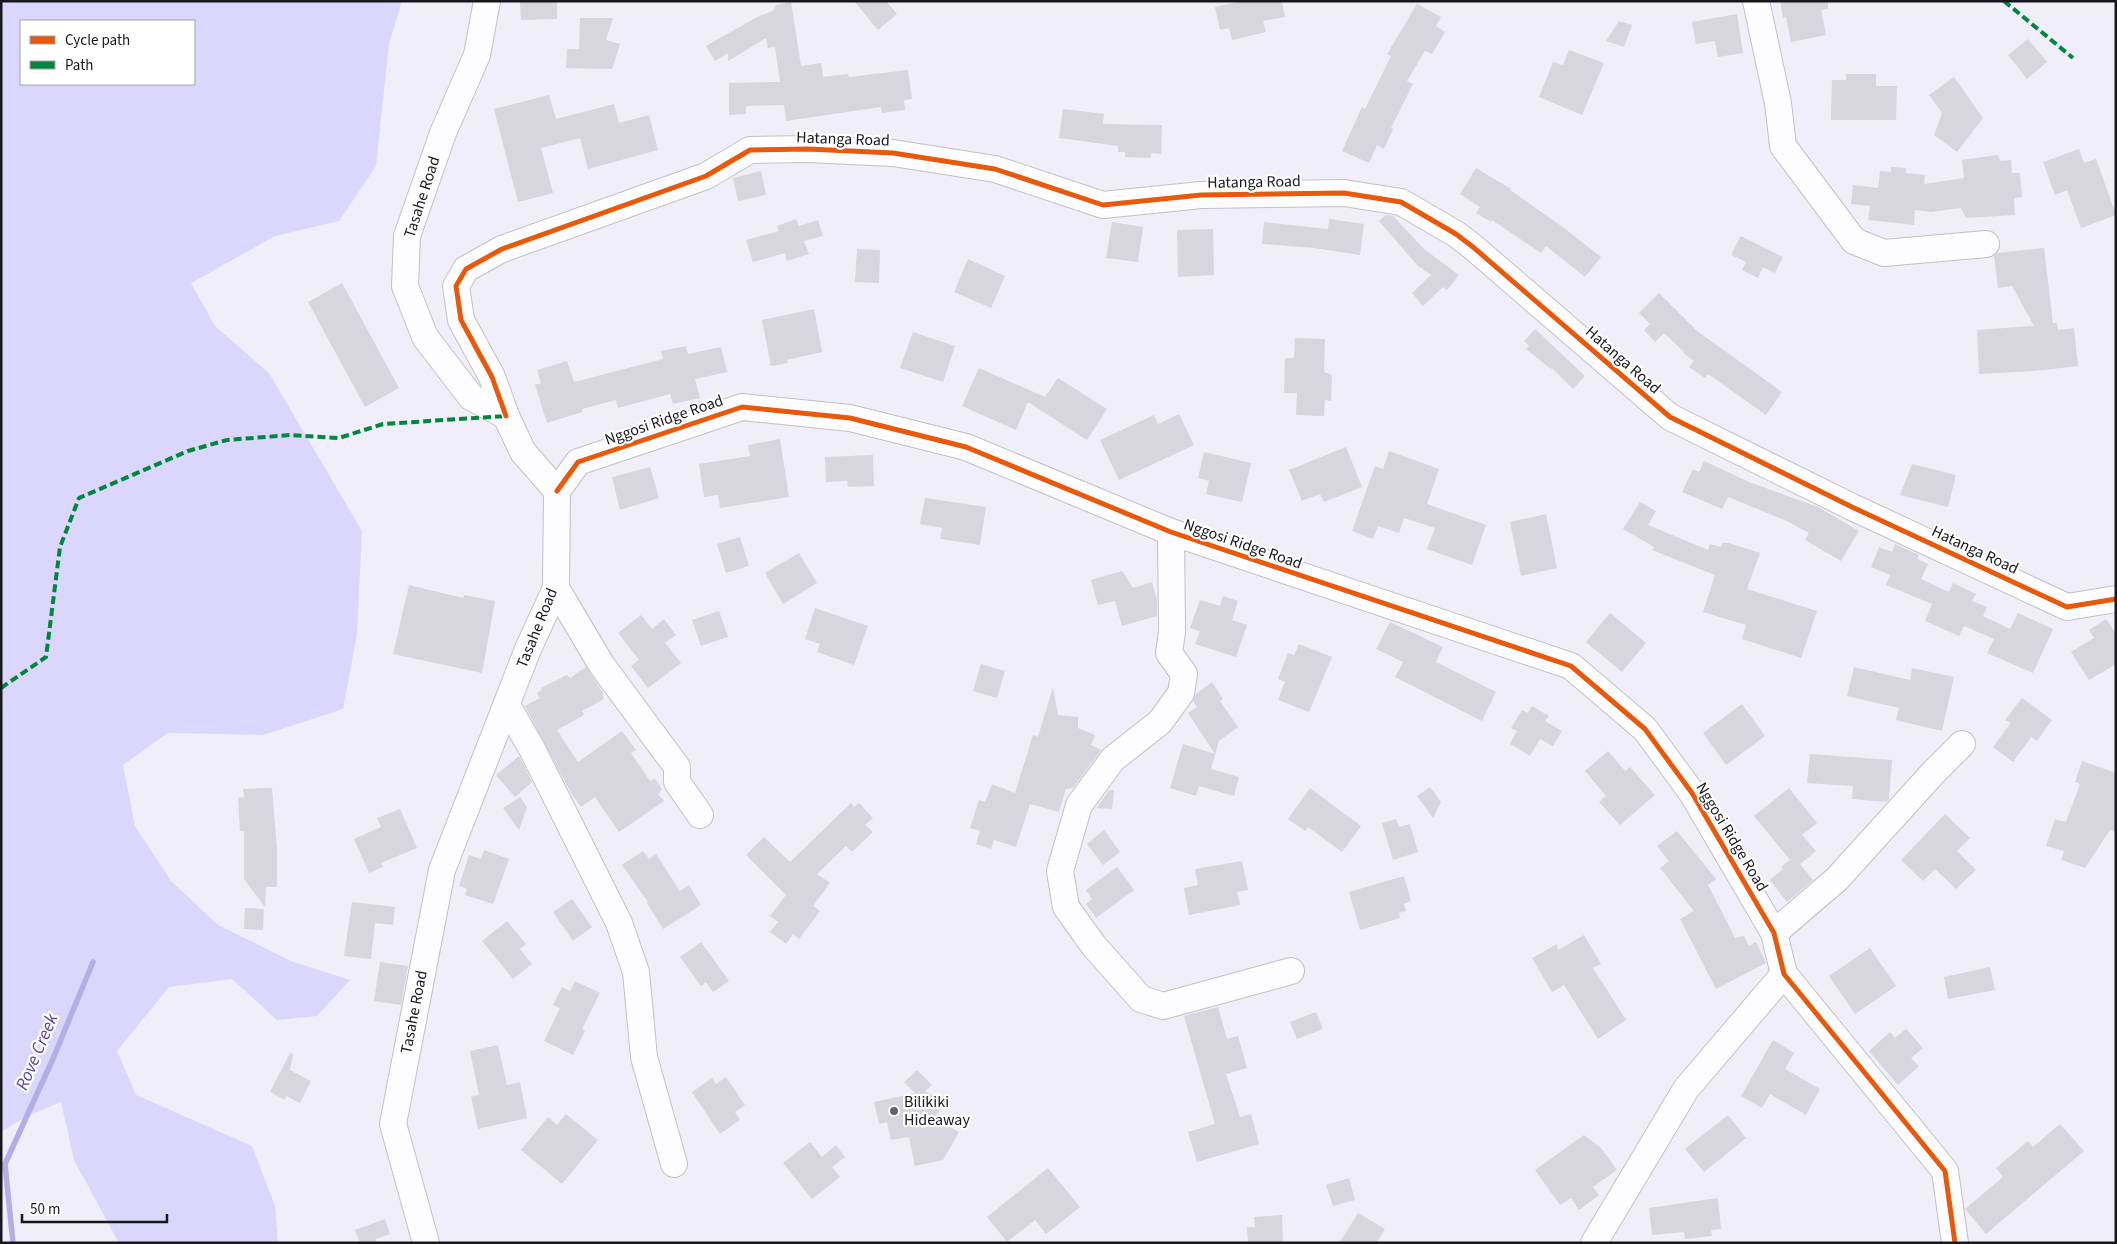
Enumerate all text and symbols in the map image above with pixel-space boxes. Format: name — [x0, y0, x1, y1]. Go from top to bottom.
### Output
legend — [20, 20, 195, 85]
text: Cycle path — [65, 30, 130, 51]
text: Path — [65, 55, 93, 76]
street label: Hatanga Road — [796, 126, 890, 152]
street label: Tasahe Road — [398, 153, 446, 241]
street label: Hatanga Road — [1207, 170, 1301, 194]
street label: Hatanga Road — [1580, 321, 1666, 399]
street label: Nggosi Ridge Road — [602, 389, 726, 451]
street label: Nggosi Ridge Road — [1181, 513, 1305, 575]
street label: Hatanga Road — [1928, 520, 2022, 580]
street label: Tasahe Road — [511, 585, 563, 671]
street label: Nggosi Ridge Road — [1691, 778, 1773, 896]
street label: Tasahe Road — [395, 968, 433, 1056]
water label: Rove Creek — [10, 1010, 64, 1094]
place label: Bilikiki Hideaway — [904, 1091, 970, 1131]
marker: Bilikiki Hideaway — [888, 1105, 900, 1117]
scale bar — [22, 1192, 168, 1224]
text: 50 m — [30, 1199, 60, 1220]

